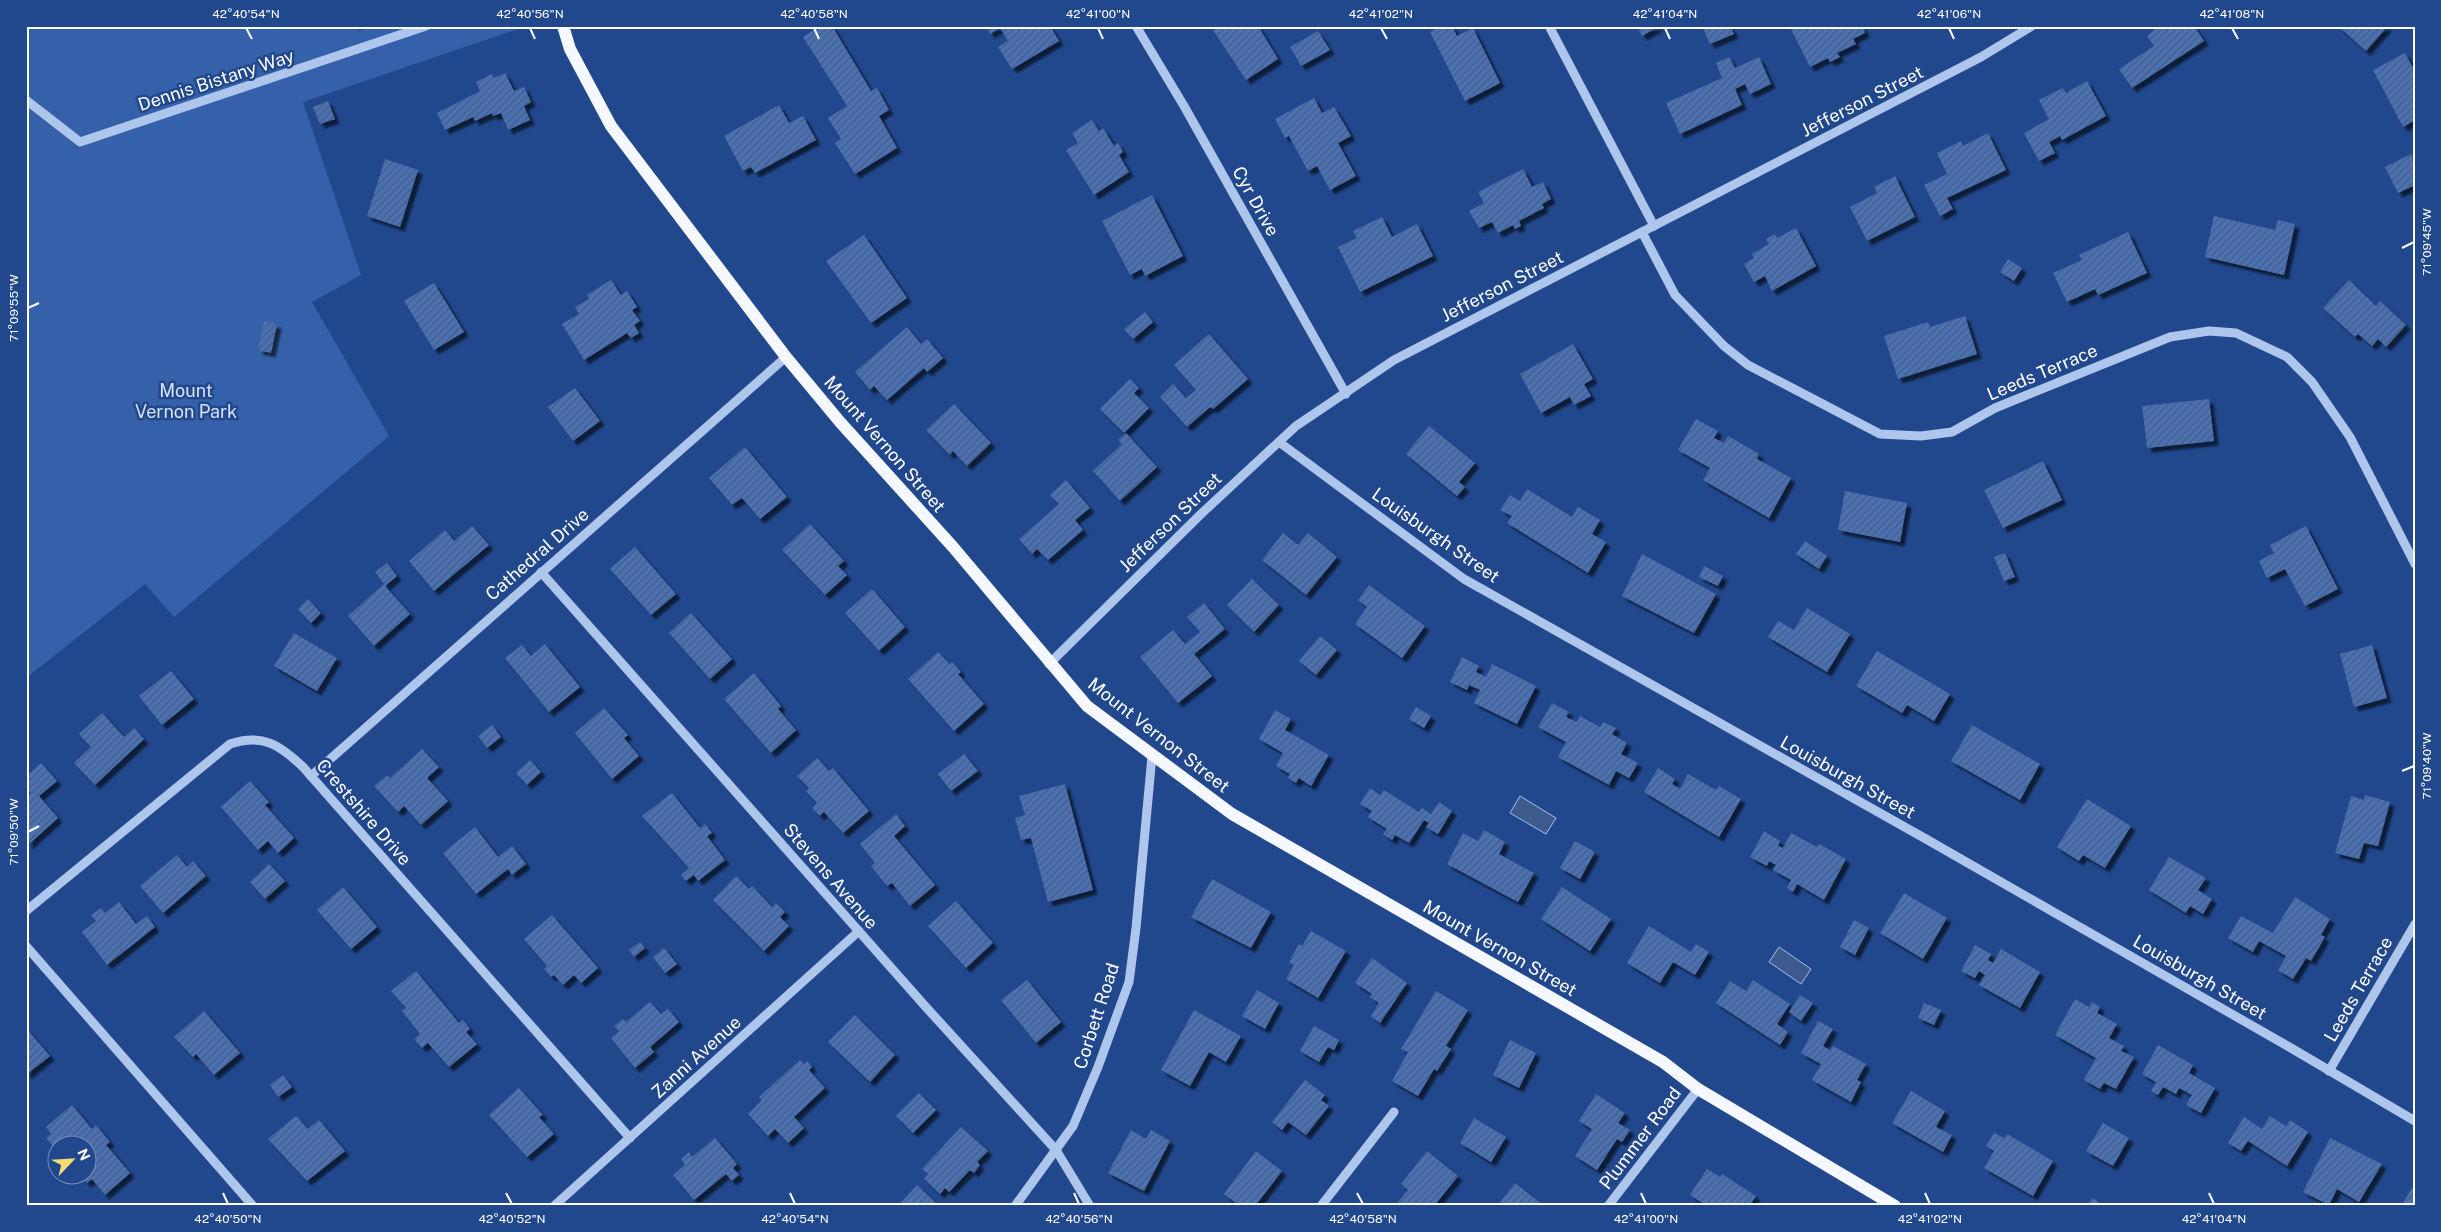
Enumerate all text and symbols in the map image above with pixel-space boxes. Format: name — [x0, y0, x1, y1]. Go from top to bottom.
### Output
text: 42°40'54"N — [212, 7, 280, 21]
text: 42°40'56"N — [496, 7, 564, 21]
text: 42°40'58"N — [780, 7, 848, 21]
text: 42°41'00"N — [1066, 7, 1130, 21]
text: 42°41'02"N — [1349, 7, 1413, 21]
text: 42°41'04"N — [1633, 7, 1697, 21]
text: 42°41'06"N — [1917, 7, 1981, 21]
text: 42°41'08"N — [2200, 7, 2264, 21]
street label: Dennis Bistany Way — [135, 45, 297, 115]
street label: Jefferson Street — [1797, 61, 1927, 141]
street label: Cyr Drive — [1228, 162, 1284, 240]
text: 71°09'45"W — [2420, 208, 2434, 276]
street label: Jefferson Street — [1437, 246, 1567, 326]
text: 71°09'55"W — [7, 274, 21, 342]
street label: Leeds Terrace — [1984, 339, 2100, 405]
street label: Mount Vernon Street — [820, 371, 950, 517]
park label: Mount Vernon Park — [135, 380, 237, 422]
street label: Jefferson Street — [1114, 468, 1226, 576]
street label: Louisburgh Street — [1368, 483, 1504, 587]
street label: Cathedral Drive — [481, 503, 593, 605]
street label: Mount Vernon Street — [1084, 673, 1234, 797]
street label: Louisburgh Street — [1777, 731, 1919, 823]
text: 71°09'40"W — [2420, 732, 2434, 800]
street label: Crestshire Drive — [312, 755, 416, 869]
text: 71°09'50"W — [7, 798, 21, 866]
street label: Stevens Avenue — [779, 819, 883, 933]
street label: Mount Vernon Street — [1419, 895, 1581, 1001]
street label: Louisburgh Street — [2129, 930, 2271, 1024]
street label: Leeds Terrace — [2319, 933, 2397, 1045]
street label: Corbett Road — [1069, 960, 1123, 1072]
street label: Zanni Avenue — [647, 1011, 745, 1103]
street label: Plummer Road — [1595, 1083, 1685, 1193]
north arrow — [48, 1134, 98, 1184]
text: N — [74, 1146, 93, 1163]
text: 42°40'50"N — [194, 1212, 262, 1226]
text: 42°40'52"N — [478, 1212, 546, 1226]
text: 42°40'54"N — [761, 1212, 829, 1226]
text: 42°40'56"N — [1045, 1212, 1113, 1226]
text: 42°40'58"N — [1329, 1212, 1397, 1226]
text: 42°41'00"N — [1614, 1212, 1678, 1226]
text: 42°41'02"N — [1898, 1212, 1962, 1226]
text: 42°41'04"N — [2182, 1212, 2246, 1226]

